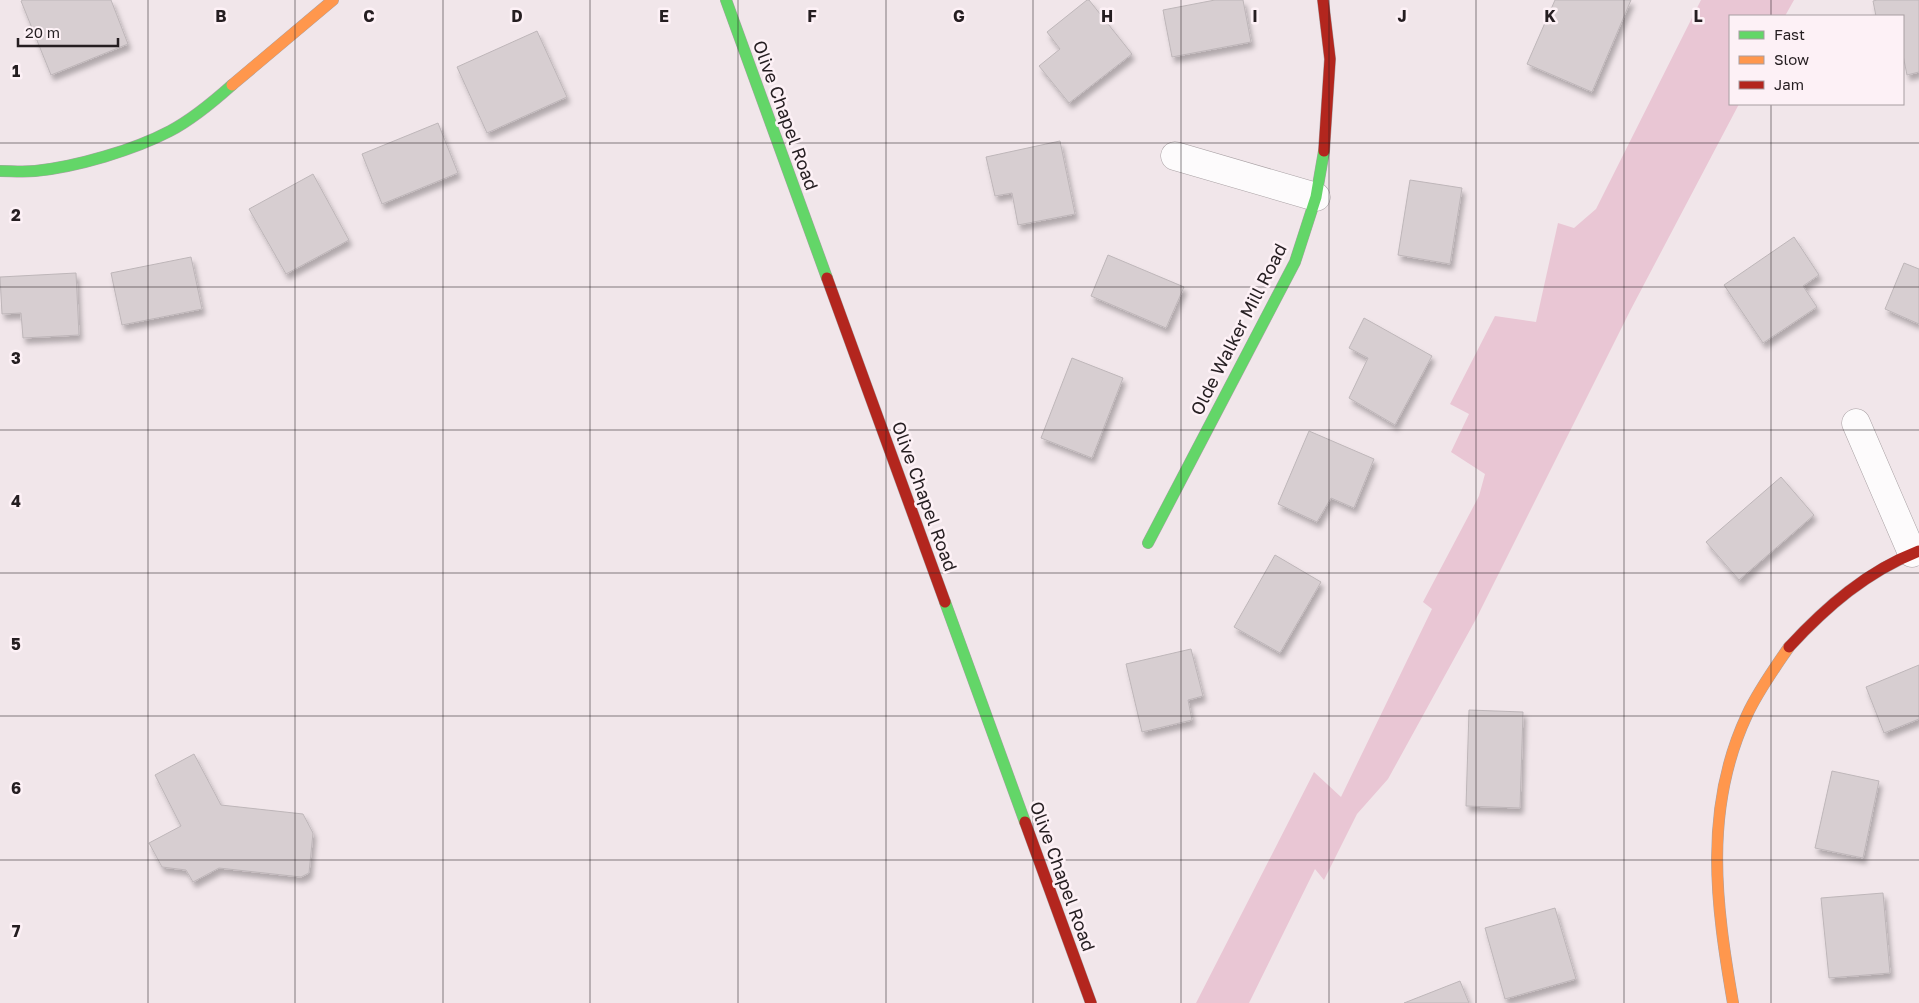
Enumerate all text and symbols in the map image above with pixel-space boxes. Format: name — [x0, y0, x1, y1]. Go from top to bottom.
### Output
text: B — [215, 6, 227, 26]
text: C — [363, 6, 375, 26]
text: D — [511, 6, 523, 26]
text: E — [659, 6, 669, 26]
text: F — [807, 6, 817, 26]
text: G — [953, 6, 965, 26]
text: H — [1101, 6, 1113, 26]
text: I — [1252, 6, 1258, 26]
text: J — [1397, 6, 1407, 26]
text: K — [1544, 6, 1556, 26]
text: L — [1693, 6, 1703, 26]
scale bar — [18, 15, 118, 47]
legend — [1729, 15, 1904, 105]
text: 20 m — [25, 23, 60, 41]
text: Fast — [1774, 25, 1805, 43]
street label: Olive Chapel Road — [749, 37, 823, 193]
text: Slow — [1774, 50, 1809, 68]
text: 1 — [12, 61, 20, 81]
text: Jam — [1774, 75, 1804, 93]
text: 2 — [11, 205, 21, 225]
street label: Olde Walker Mill Road — [1185, 240, 1291, 418]
text: 3 — [11, 348, 21, 368]
street label: Olive Chapel Road — [888, 418, 962, 574]
text: 4 — [11, 491, 21, 511]
text: 5 — [11, 634, 21, 654]
text: 6 — [11, 778, 21, 798]
street label: Olive Chapel Road — [1026, 798, 1100, 954]
text: 7 — [12, 921, 21, 941]

